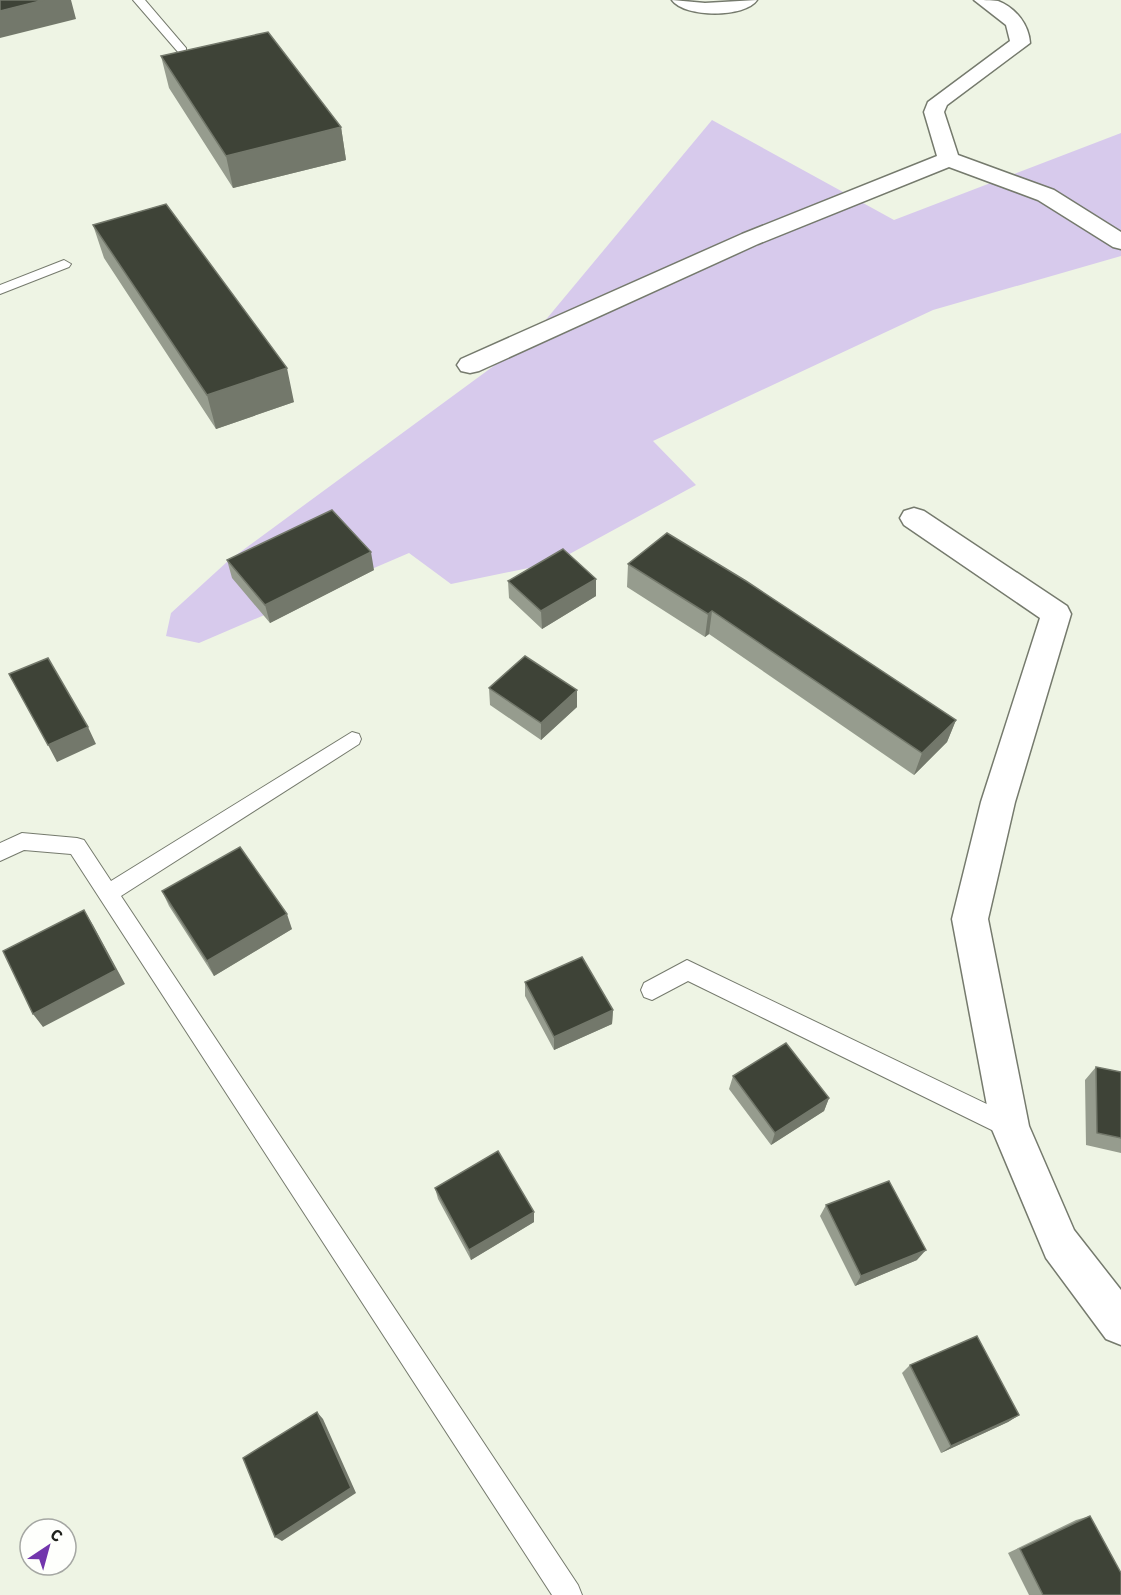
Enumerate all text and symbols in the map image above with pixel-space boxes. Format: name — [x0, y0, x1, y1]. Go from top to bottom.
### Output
north arrow — [18, 1517, 78, 1577]
text: С — [47, 1524, 67, 1546]

